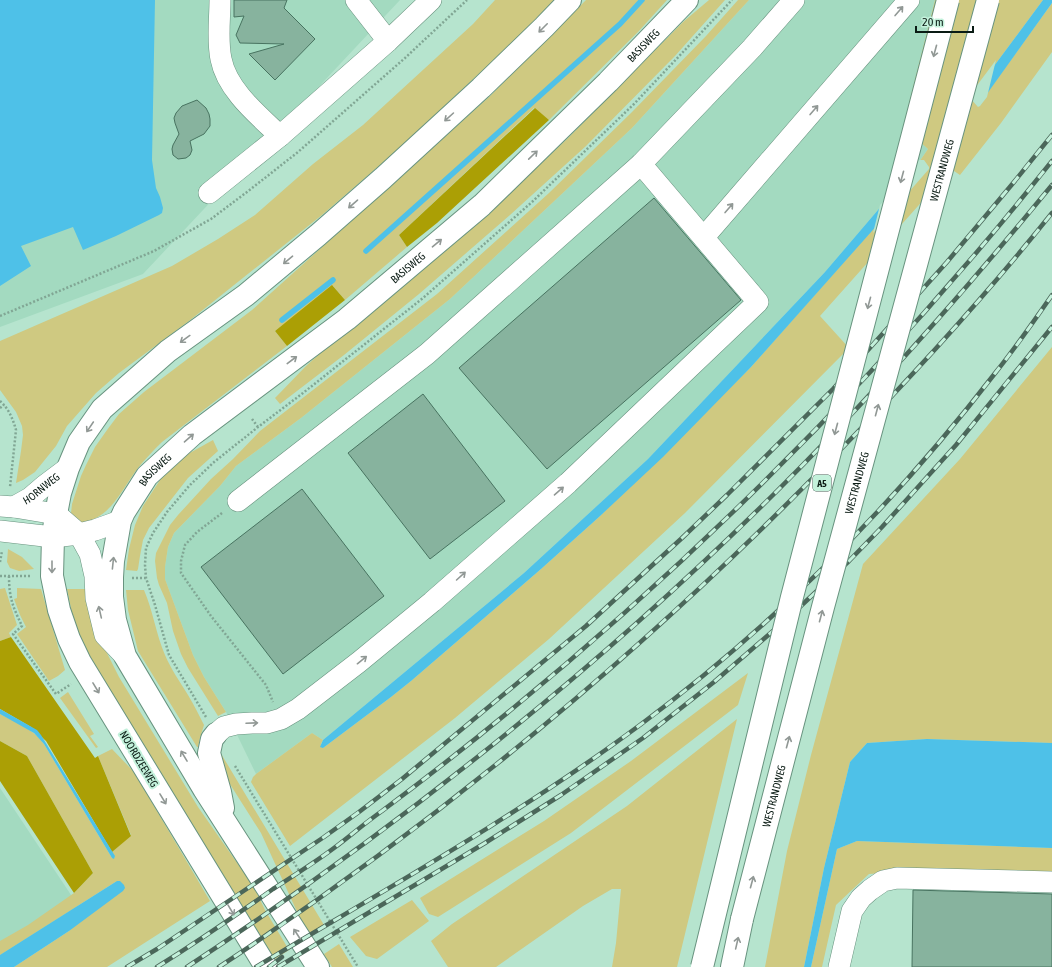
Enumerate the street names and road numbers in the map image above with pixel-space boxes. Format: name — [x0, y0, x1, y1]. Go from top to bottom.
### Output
street label: BASISWEG — [625, 26, 662, 64]
street label: WESTRANDWEG — [928, 138, 956, 203]
street label: BASISWEG — [388, 250, 428, 285]
street label: WESTRANDWEG — [843, 450, 871, 515]
street label: BASISWEG — [136, 451, 174, 488]
street label: HORNWEG — [21, 470, 62, 507]
road number: A5 — [813, 475, 831, 491]
street label: NOORDZEEWEG — [117, 729, 161, 789]
street label: WESTRANDWEG — [760, 763, 788, 829]

